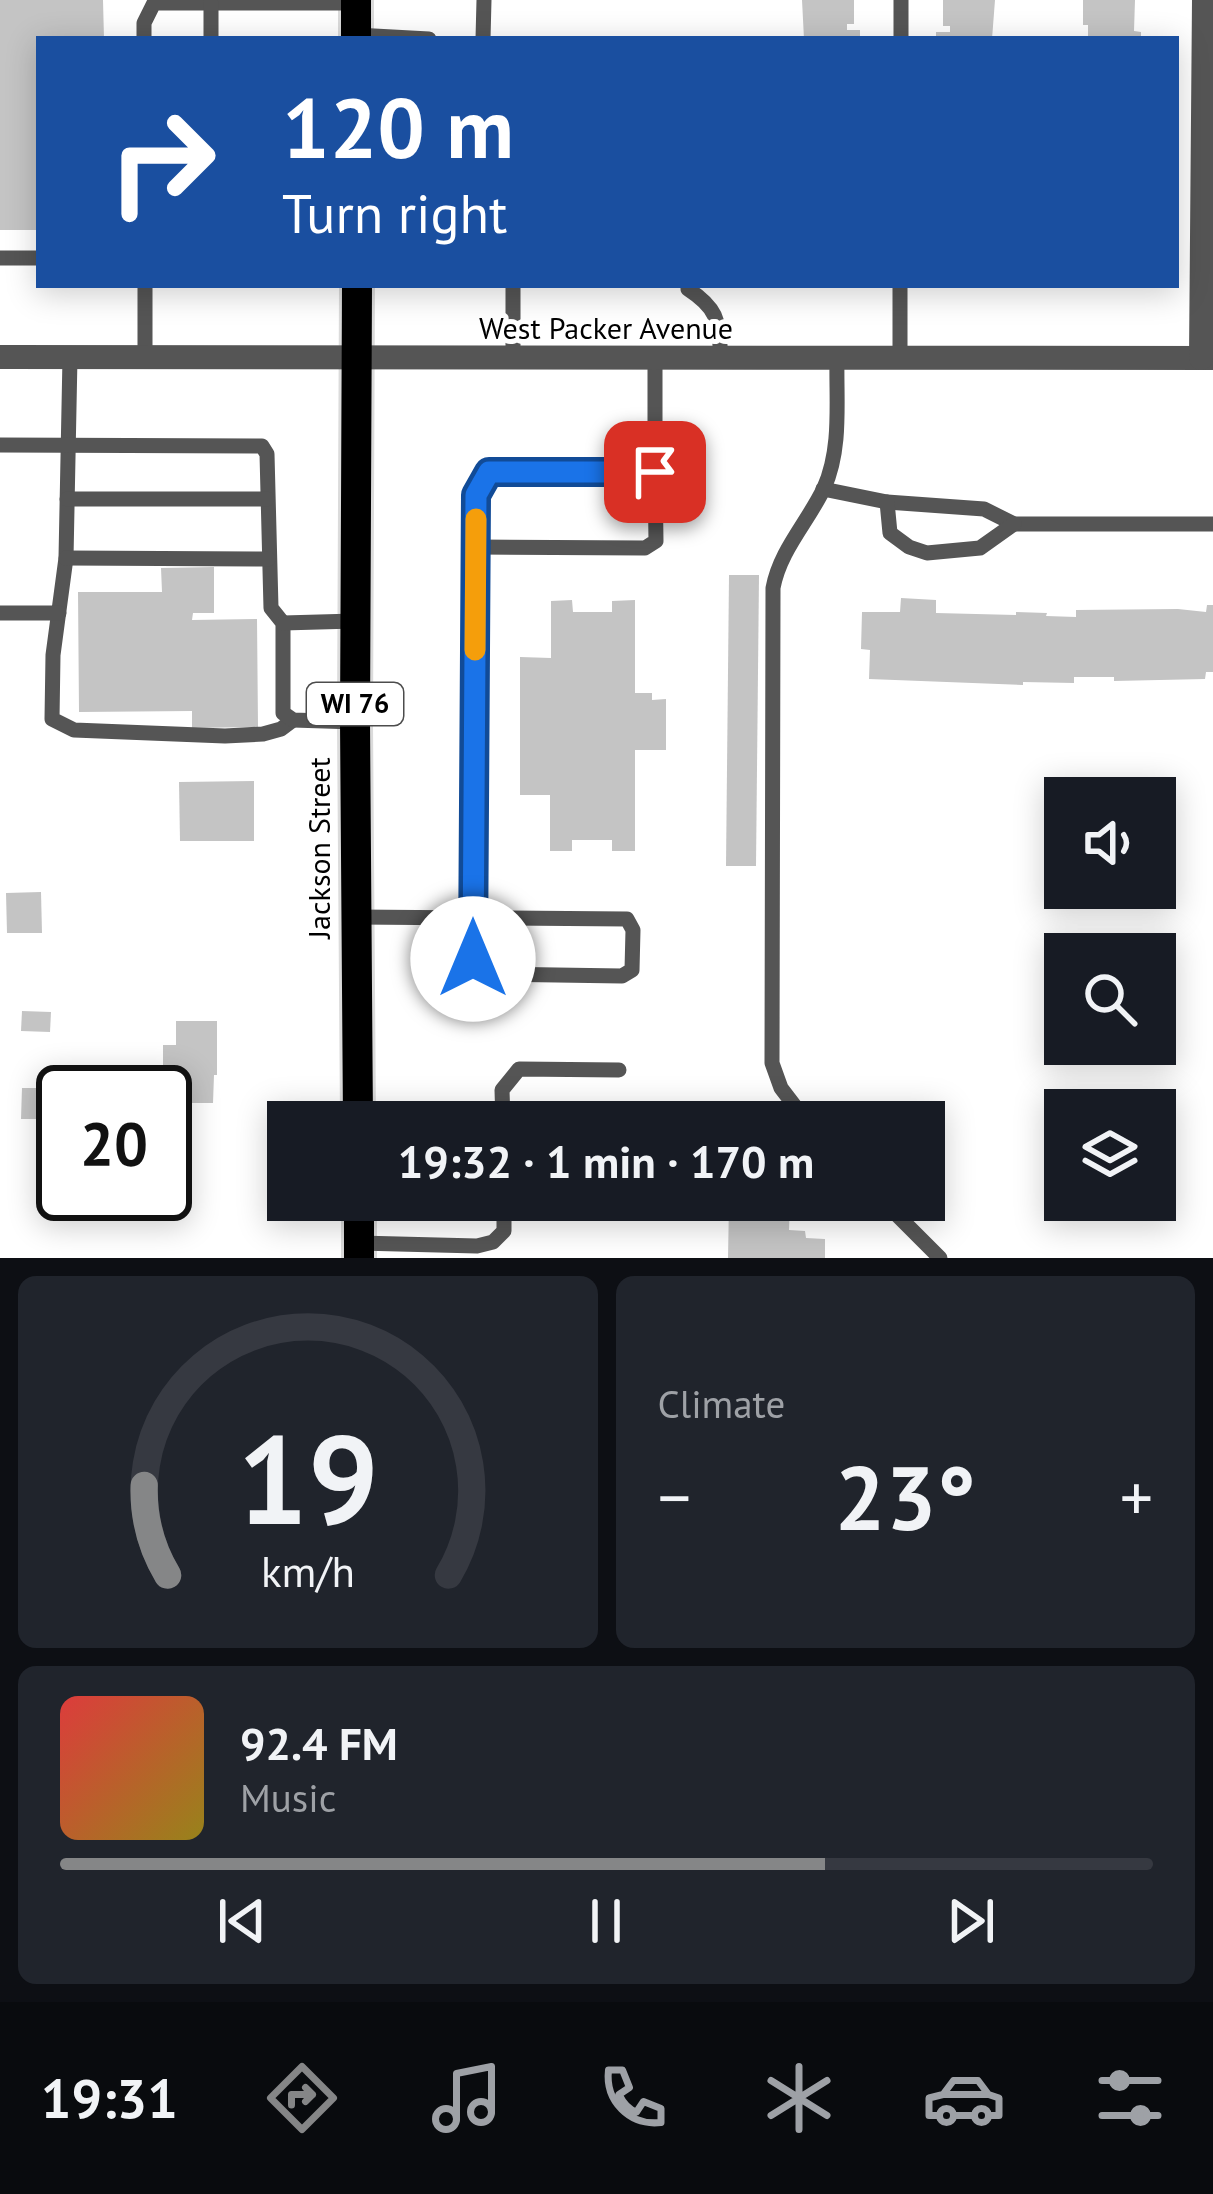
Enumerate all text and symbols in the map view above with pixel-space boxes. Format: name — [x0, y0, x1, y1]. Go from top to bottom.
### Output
text: 120 m — [282, 72, 514, 181]
icon: right — [84, 84, 240, 240]
text: Turn right — [282, 178, 507, 248]
street label: West Packer Avenue — [479, 308, 733, 347]
pin — [604, 421, 706, 523]
icon: arrive — [622, 439, 688, 505]
road number: WI 76 — [307, 683, 403, 725]
street label: Jackson Street — [299, 757, 338, 941]
map controls — [1044, 777, 1176, 1221]
button: sound — [1044, 777, 1176, 909]
position arrow — [410, 896, 536, 1022]
button: search — [1044, 933, 1176, 1065]
speed limit sign: 20 — [36, 1065, 192, 1221]
button: layers — [1044, 1089, 1176, 1221]
text: 19:32 · 1 min · 170 m — [398, 1132, 814, 1190]
text: Climate — [658, 1378, 785, 1429]
text: 19 — [237, 1397, 379, 1558]
text: 23° — [835, 1438, 976, 1555]
text: − — [658, 1454, 691, 1539]
text: + — [1120, 1454, 1153, 1539]
text: km/h — [261, 1543, 355, 1599]
text: 92.4 FM — [240, 1714, 398, 1772]
text: Music — [240, 1772, 336, 1823]
icon: previous — [209, 1888, 275, 1954]
icon: pause — [573, 1888, 639, 1954]
icon: next — [938, 1888, 1004, 1954]
icon: directions — [260, 2056, 344, 2140]
icon: music — [425, 2056, 509, 2140]
icon: phone — [591, 2056, 675, 2140]
icon: climate — [757, 2056, 841, 2140]
icon: car — [922, 2056, 1006, 2140]
icon: filters — [1088, 2056, 1172, 2140]
text: 19:31 — [41, 2063, 178, 2133]

